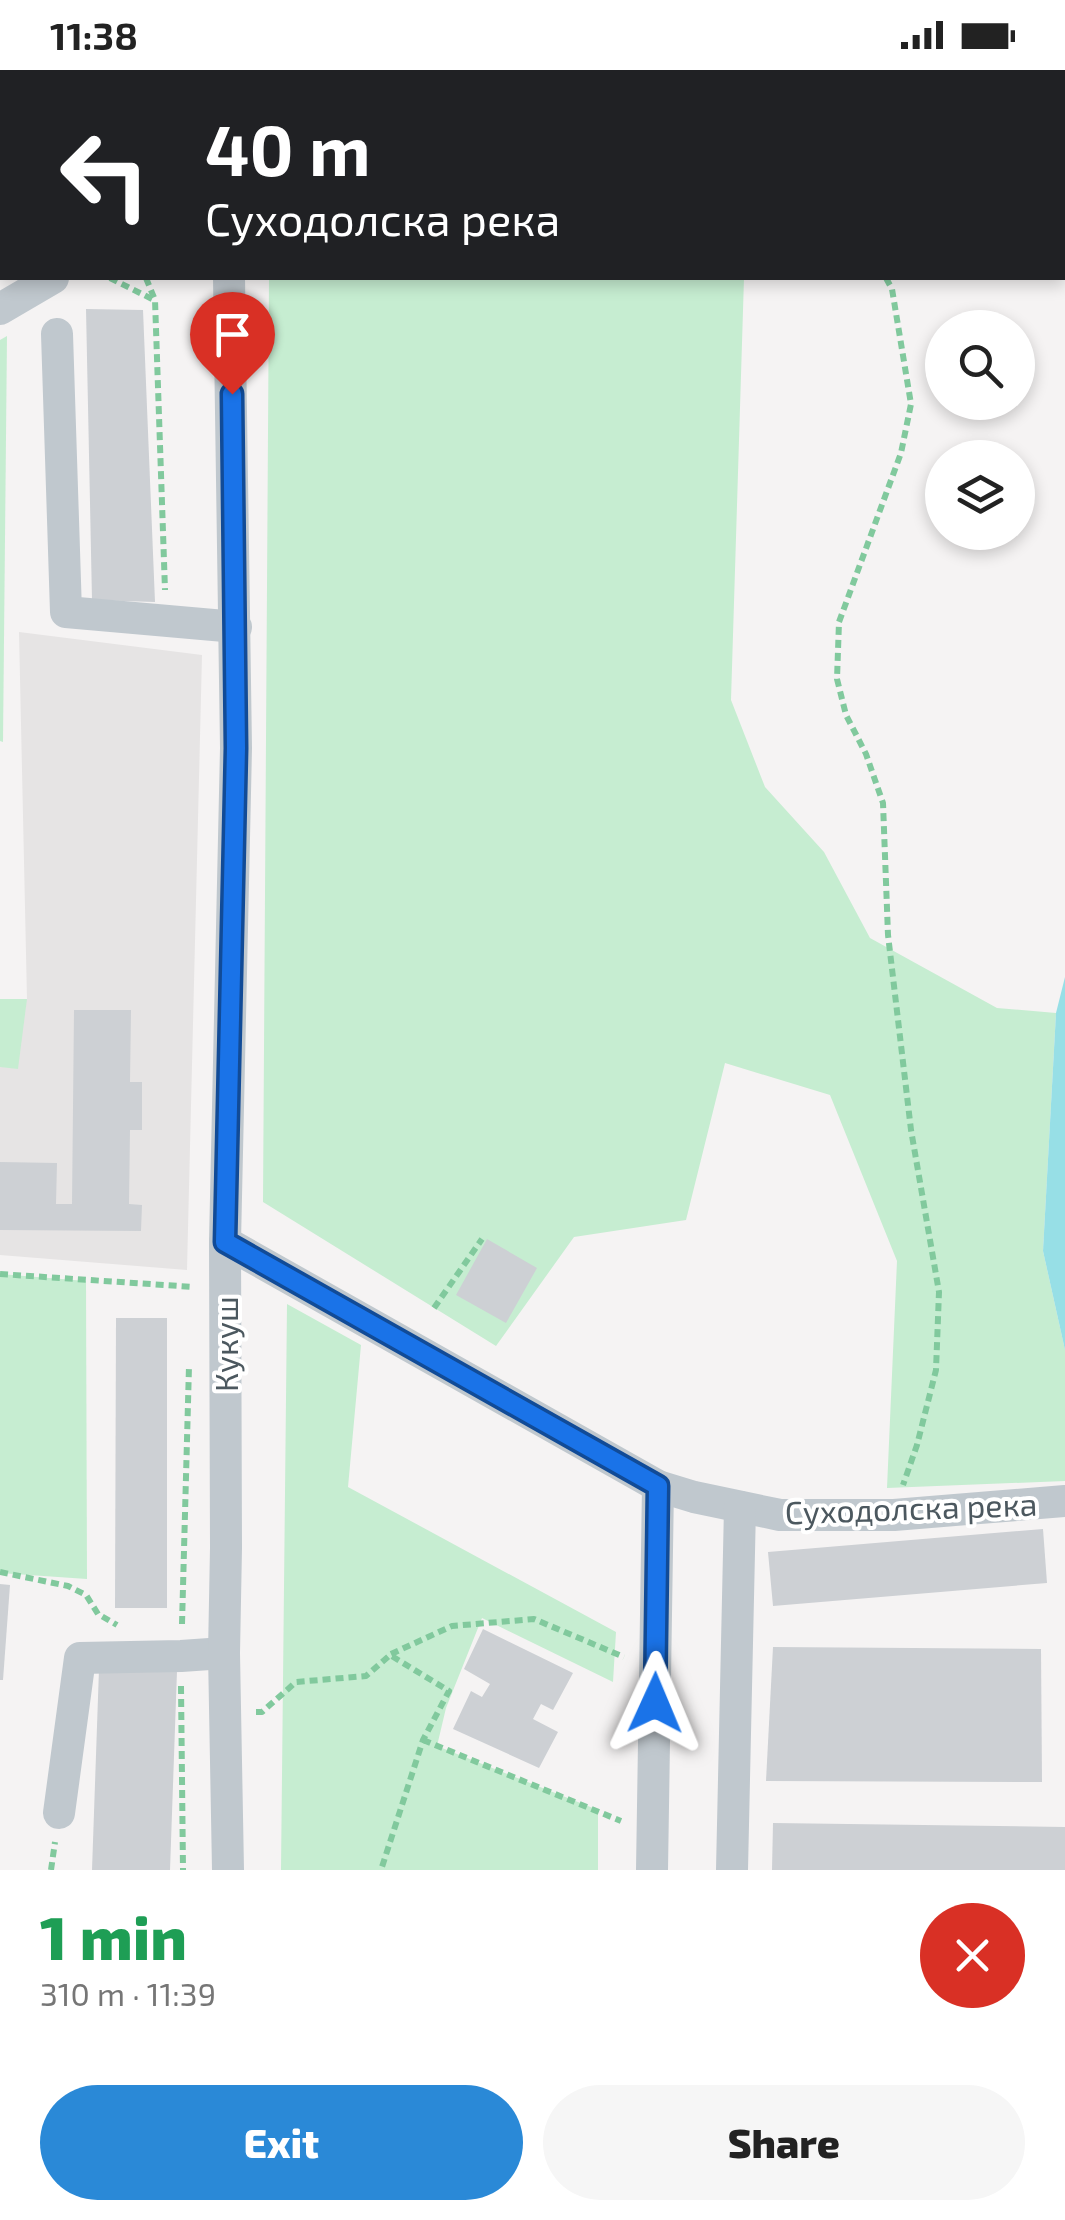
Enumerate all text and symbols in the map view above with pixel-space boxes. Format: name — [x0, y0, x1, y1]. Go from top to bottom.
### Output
text: 11:38 — [50, 12, 138, 58]
text: 40 m — [205, 106, 371, 190]
icon: left — [40, 110, 170, 240]
text: Суходолска река — [205, 191, 560, 245]
pin — [190, 292, 275, 395]
icon: arrive — [205, 307, 260, 362]
map controls — [925, 310, 1035, 550]
button: search — [925, 310, 1035, 420]
button: layers — [925, 440, 1035, 550]
street label: Кукуш — [206, 1296, 245, 1392]
street label: Суходолска река — [784, 1484, 1038, 1531]
position arrow — [603, 1651, 707, 1755]
text: 1 min — [40, 1900, 187, 1972]
button: close — [920, 1903, 1025, 2008]
text: 310 m · 11:39 — [40, 1974, 216, 2012]
button: Exit — [40, 2085, 523, 2200]
button: Share — [543, 2085, 1025, 2200]

